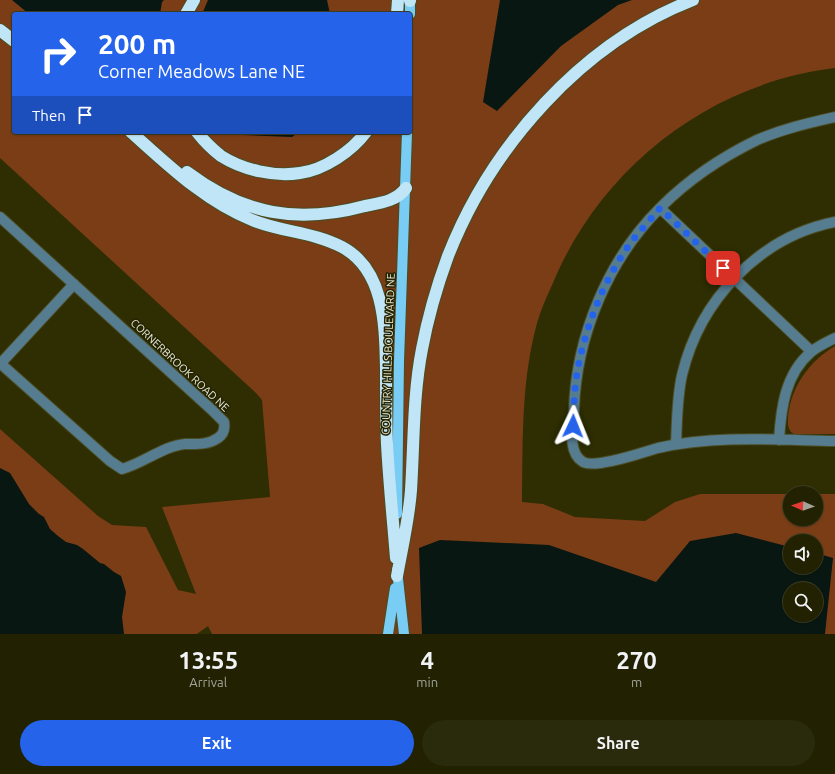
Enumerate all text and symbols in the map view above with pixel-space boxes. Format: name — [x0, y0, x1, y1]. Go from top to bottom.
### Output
icon: right — [32, 28, 84, 80]
text: 200 m — [98, 28, 176, 59]
text: Corner Meadows Lane NE — [98, 61, 305, 81]
icon: arrive — [74, 104, 96, 126]
text: Then — [32, 107, 66, 124]
pin — [706, 251, 740, 285]
icon: arrive — [712, 257, 734, 279]
street label: COUNTRY HILLS BOULEVARD NE — [379, 273, 397, 435]
street label: CORNERBROOK ROAD NE — [128, 316, 232, 414]
position arrow — [552, 405, 594, 447]
north arrow — [783, 486, 823, 526]
map controls — [783, 486, 823, 622]
button: sound — [783, 534, 823, 574]
button: search — [783, 582, 823, 622]
text: 13:55 — [178, 647, 238, 674]
text: 4 — [420, 647, 434, 674]
text: 270 — [616, 647, 657, 674]
text: Arrival — [189, 675, 227, 689]
text: min — [416, 675, 438, 689]
text: m — [631, 675, 642, 689]
button: Exit — [20, 720, 414, 766]
button: Share — [422, 720, 815, 766]

